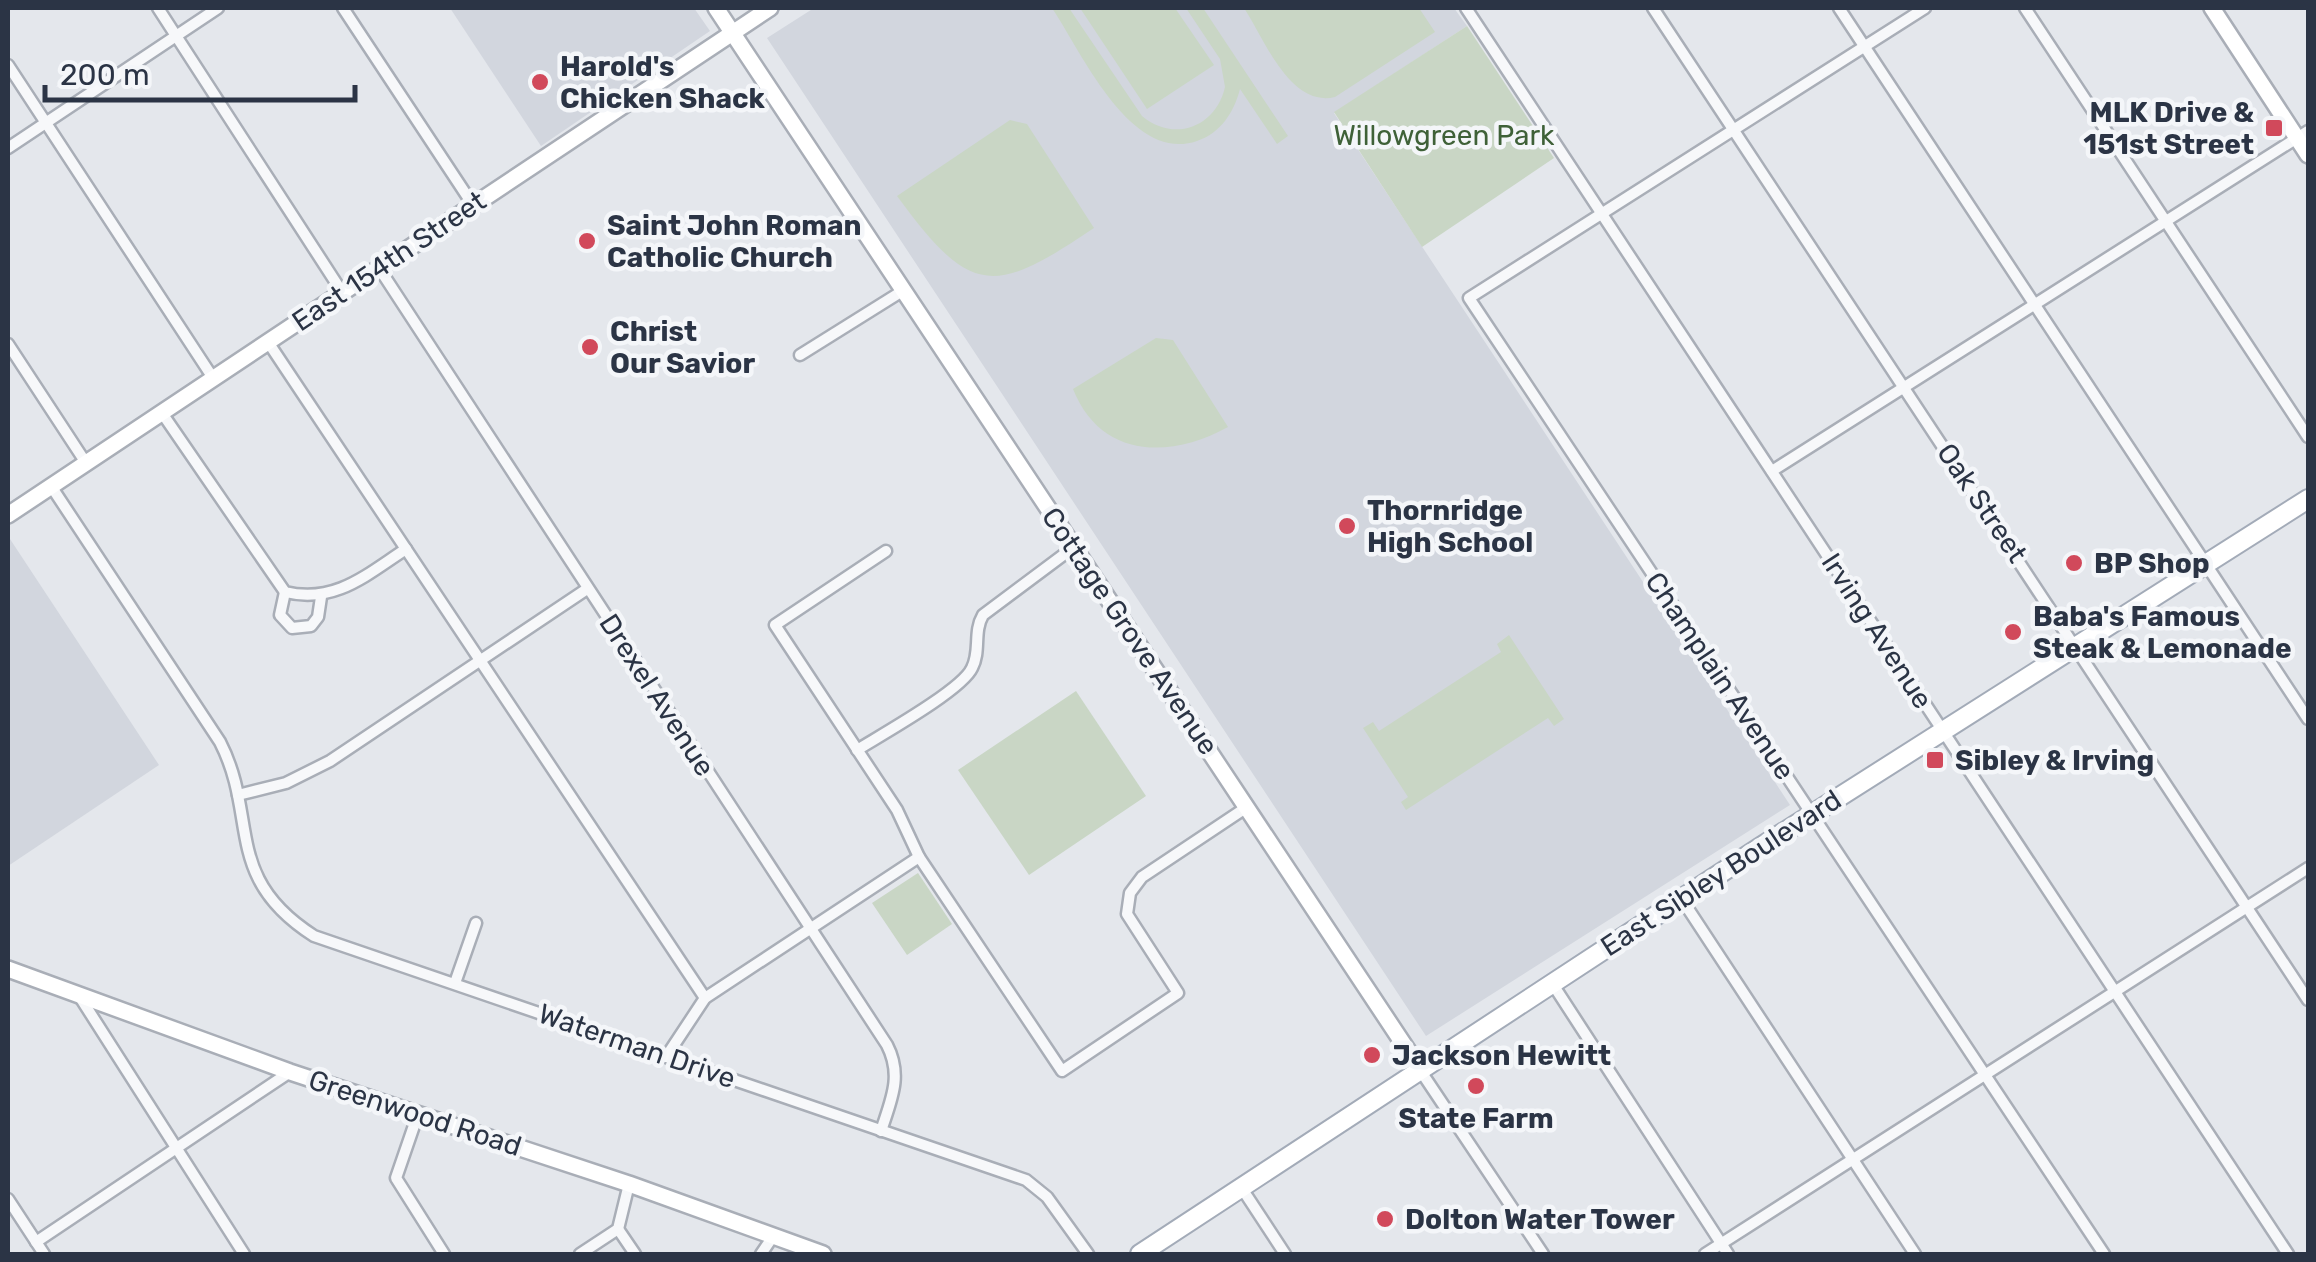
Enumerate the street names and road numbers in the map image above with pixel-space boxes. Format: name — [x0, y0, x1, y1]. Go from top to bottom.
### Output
street label: East 154th Street — [286, 184, 492, 338]
street label: Oak Street — [1930, 437, 2034, 569]
street label: Cottage Grove Avenue — [1035, 501, 1225, 761]
street label: Irving Avenue — [1815, 547, 1939, 715]
street label: Champlain Avenue — [1638, 566, 1802, 786]
street label: Drexel Avenue — [592, 608, 722, 782]
street label: East Sibley Boulevard — [1595, 783, 1847, 963]
street label: Waterman Drive — [534, 997, 740, 1095]
street label: Greenwood Road — [304, 1063, 526, 1163]

